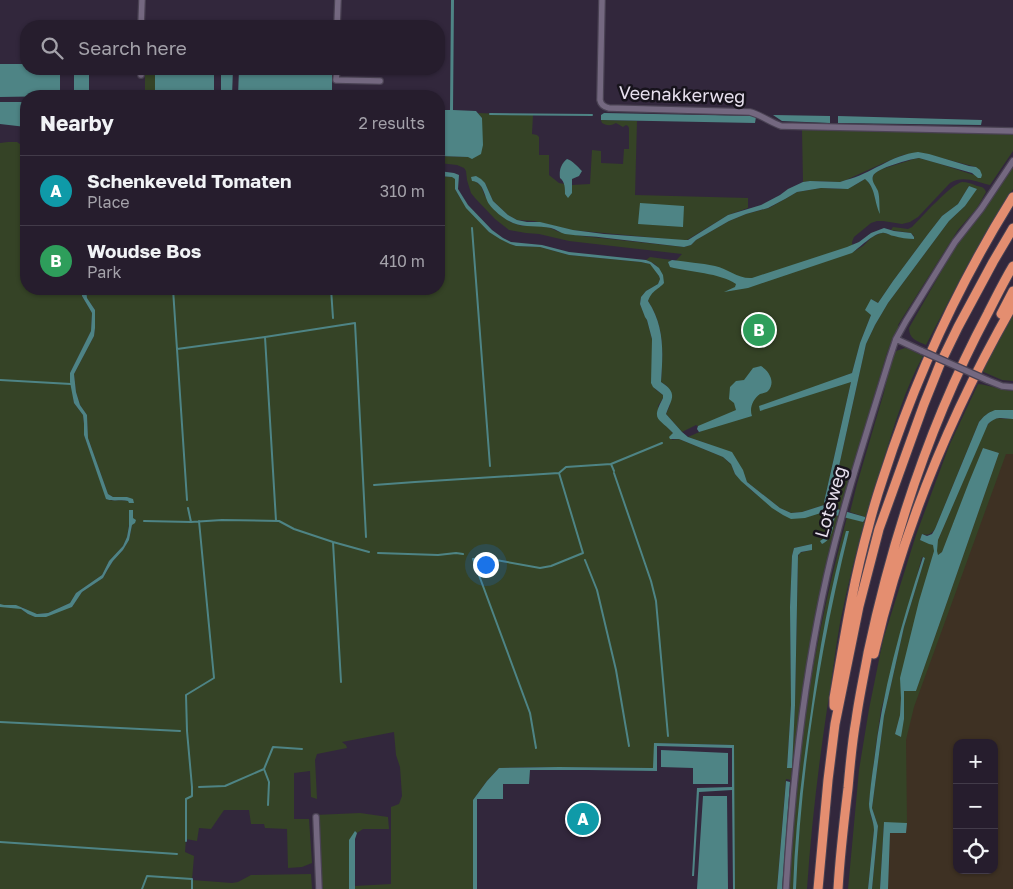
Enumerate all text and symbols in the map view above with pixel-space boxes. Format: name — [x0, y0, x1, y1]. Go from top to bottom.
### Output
search box — [20, 20, 445, 75]
icon: search — [38, 34, 66, 62]
text: Search here — [78, 36, 187, 59]
street label: Veenakkerweg — [618, 81, 746, 107]
text: Nearby — [40, 110, 114, 136]
text: 2 results — [359, 113, 425, 133]
text: Schenkeveld Tomaten — [87, 169, 291, 192]
text: A — [50, 181, 62, 201]
text: 310 m — [380, 181, 425, 201]
text: Place — [87, 192, 130, 212]
text: Woudse Bos — [87, 239, 201, 262]
text: B — [50, 251, 62, 271]
text: 410 m — [379, 251, 425, 271]
text: Park — [87, 262, 122, 282]
pin: B — [743, 311, 775, 349]
street label: Lotsweg — [809, 463, 851, 540]
your location — [473, 552, 499, 578]
map controls — [953, 739, 998, 874]
button: + — [953, 739, 998, 784]
button: − — [953, 784, 998, 829]
pin: A — [567, 800, 599, 838]
button: locate — [953, 829, 998, 874]

